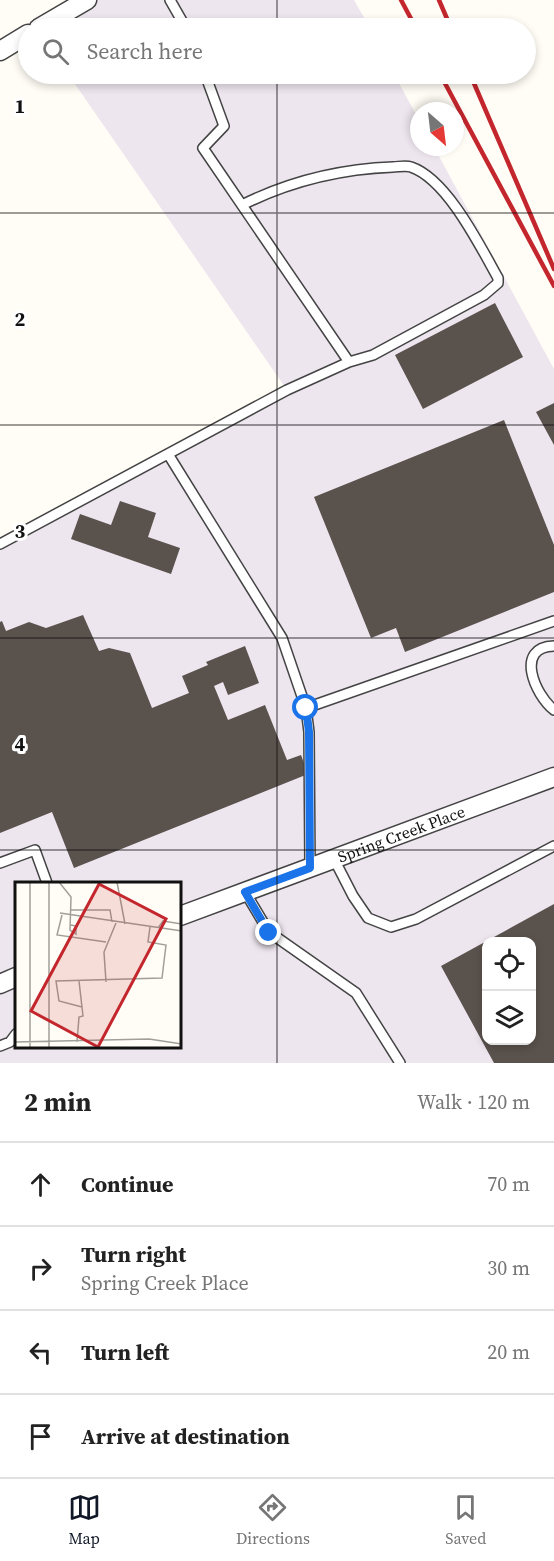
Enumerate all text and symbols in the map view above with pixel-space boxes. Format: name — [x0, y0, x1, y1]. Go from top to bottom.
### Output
search box — [18, 18, 536, 84]
icon: search — [39, 35, 72, 68]
text: Search here — [87, 36, 203, 66]
text: 1 — [15, 92, 25, 120]
north arrow — [410, 102, 464, 156]
text: 2 — [15, 305, 26, 333]
text: 3 — [15, 517, 26, 545]
route start — [292, 694, 318, 720]
text: 4 — [15, 730, 26, 758]
street label: Spring Creek Place — [334, 800, 468, 867]
inset map — [15, 882, 182, 1048]
route end — [255, 919, 281, 945]
map controls — [482, 937, 536, 1045]
button: locate — [482, 937, 536, 991]
button: layers — [482, 991, 536, 1045]
text: 2 min — [24, 1084, 91, 1120]
text: Walk · 120 m — [417, 1088, 530, 1116]
icon: ahead — [24, 1168, 57, 1201]
text: Continue — [81, 1169, 174, 1199]
text: 70 m — [487, 1170, 530, 1198]
text: Turn right — [81, 1239, 186, 1269]
icon: right — [24, 1252, 57, 1285]
text: 30 m — [487, 1254, 530, 1282]
text: Spring Creek Place — [81, 1269, 249, 1297]
icon: left — [24, 1336, 57, 1369]
text: Turn left — [81, 1337, 169, 1367]
text: 20 m — [487, 1338, 530, 1366]
icon: arrive — [24, 1420, 57, 1453]
text: Arrive at destination — [81, 1421, 290, 1451]
tab: Map — [68, 1491, 101, 1549]
tab: Directions — [236, 1491, 310, 1549]
tab: Saved — [445, 1491, 486, 1549]

